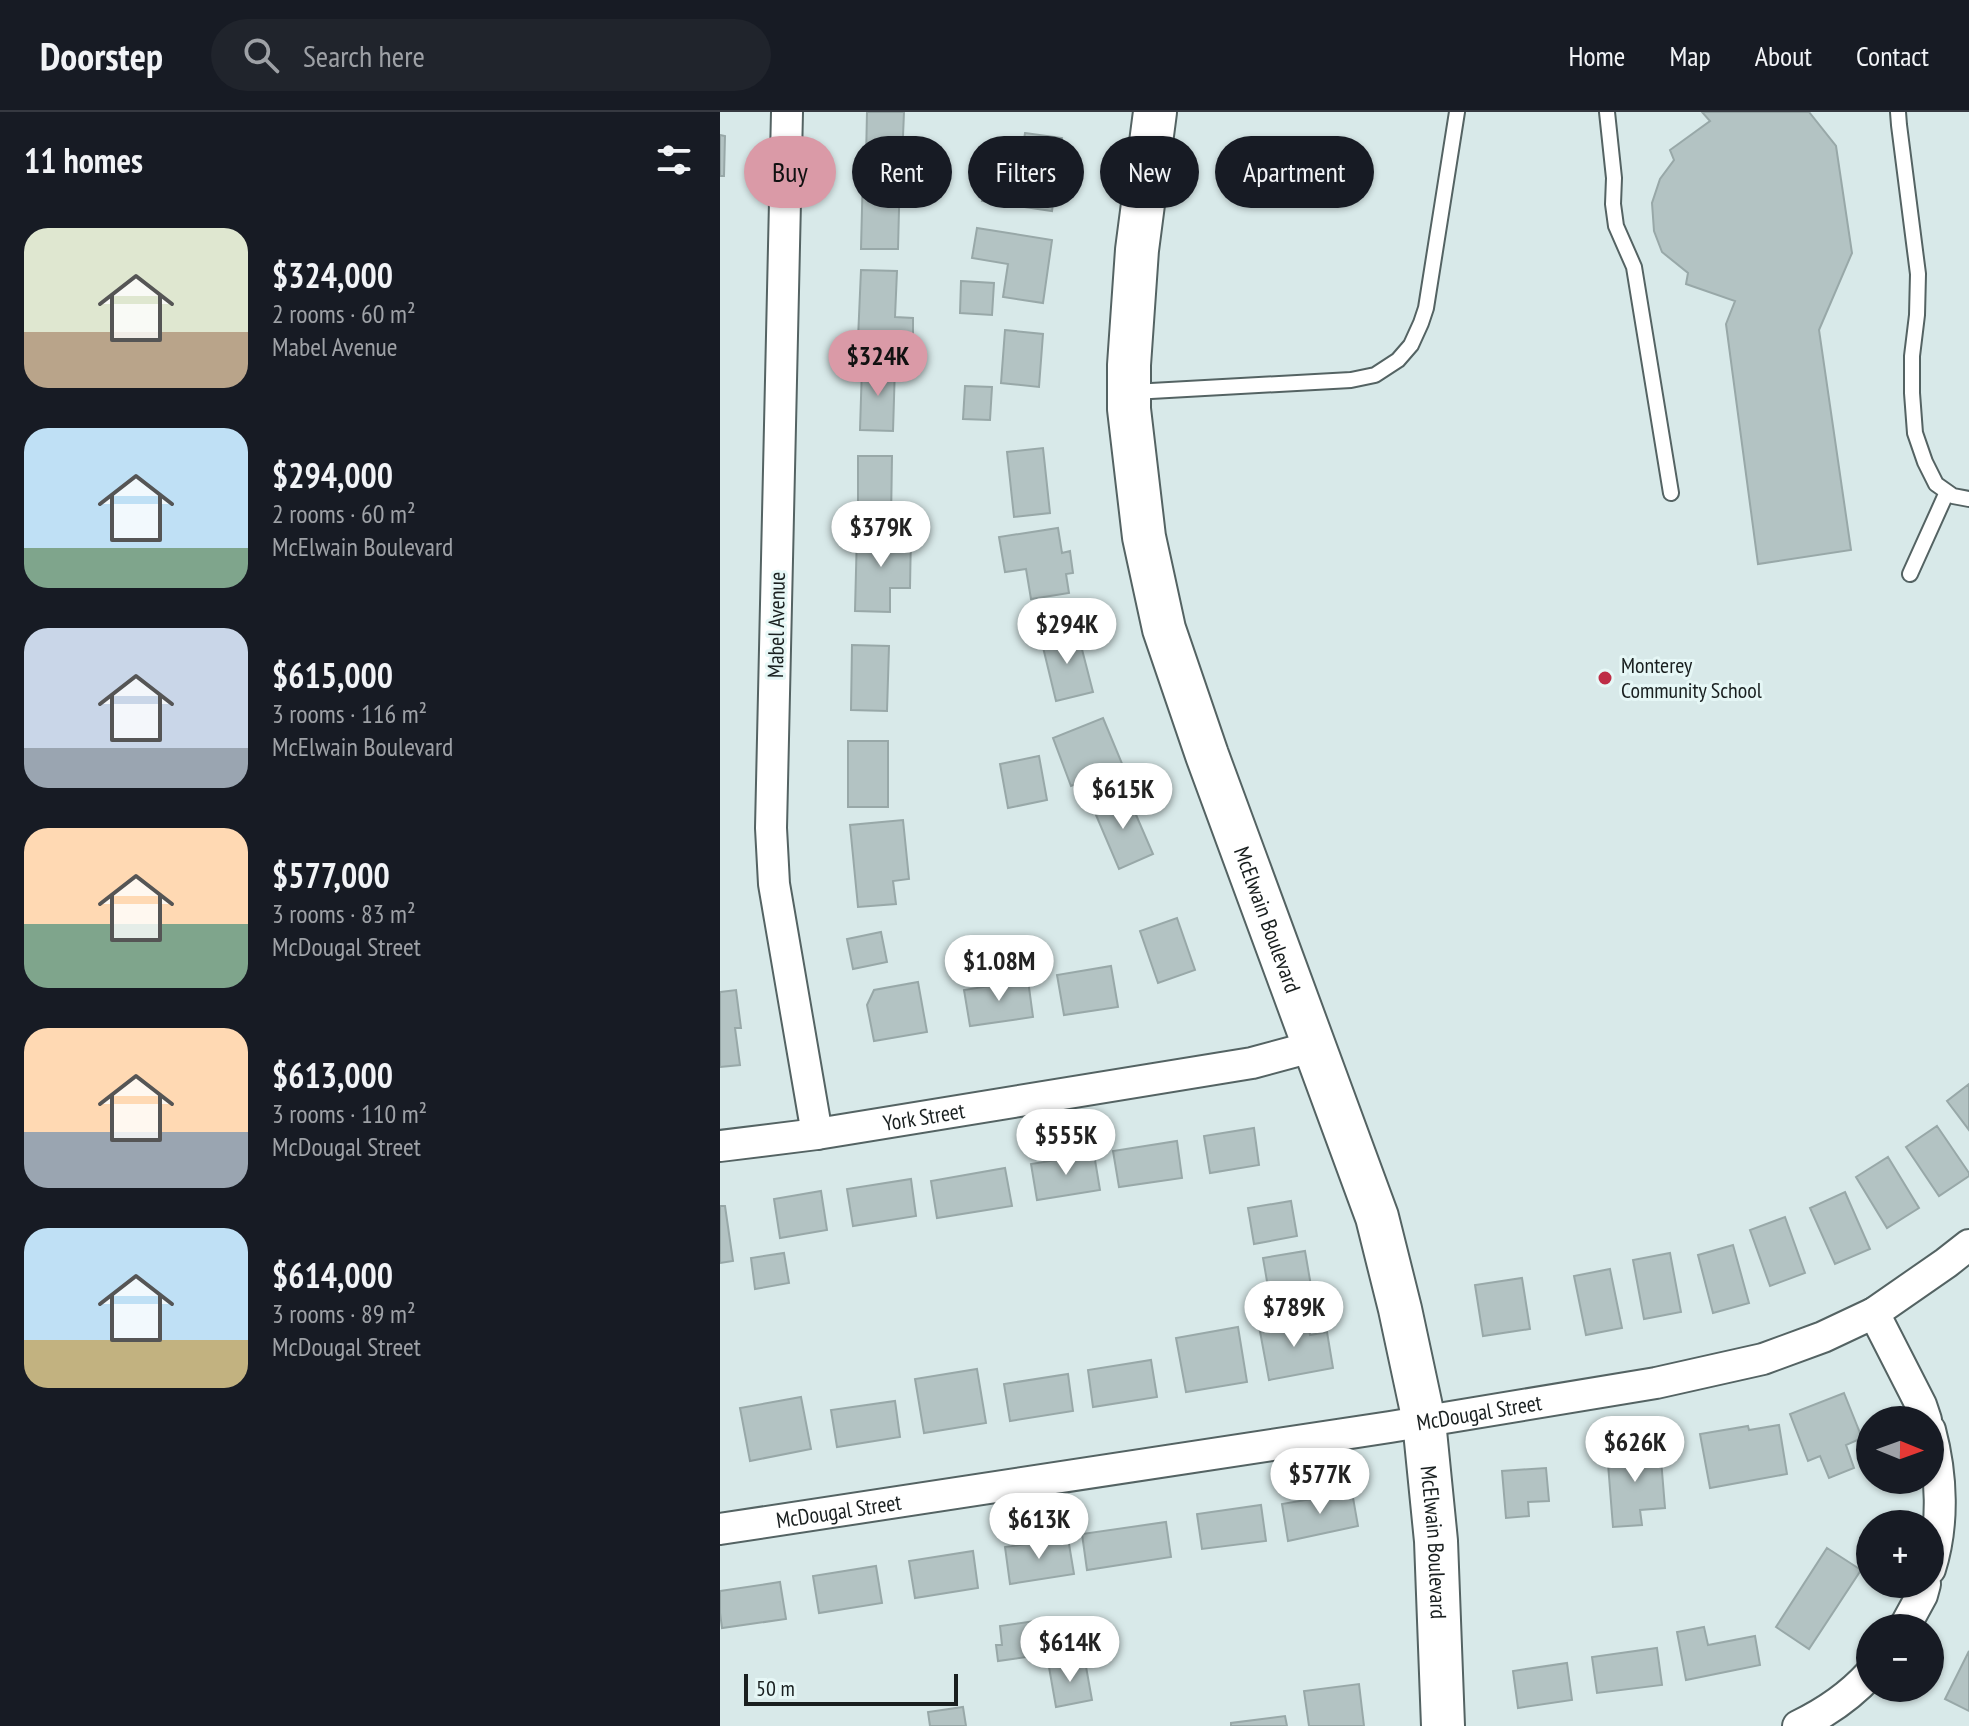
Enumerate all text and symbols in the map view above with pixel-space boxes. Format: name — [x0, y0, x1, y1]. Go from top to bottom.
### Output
search box — [211, 19, 771, 91]
text: Doorstep — [40, 31, 163, 80]
icon: search — [239, 33, 283, 77]
text: Search here — [303, 36, 425, 75]
text: Home — [1569, 37, 1625, 74]
text: Map — [1669, 37, 1711, 74]
text: About — [1755, 37, 1812, 74]
text: Contact — [1856, 37, 1929, 74]
chip: Buy — [744, 136, 836, 208]
chip: Rent — [852, 136, 952, 208]
chip: Filters — [968, 136, 1084, 208]
chip: New — [1100, 136, 1199, 208]
chip: Apartment — [1215, 136, 1374, 208]
text: 11 homes — [24, 138, 143, 182]
icon: filters — [652, 138, 696, 182]
text: $324,000 — [272, 253, 393, 297]
icon: home — [88, 260, 184, 356]
text: 2 rooms · 60 m² — [272, 297, 416, 330]
text: Mabel Avenue — [272, 330, 398, 363]
pin: $324K — [822, 330, 934, 398]
text: $324K — [846, 339, 910, 372]
text: $294,000 — [272, 453, 393, 497]
icon: home — [88, 460, 184, 556]
text: 2 rooms · 60 m² — [272, 497, 416, 530]
pin: $379K — [825, 501, 937, 569]
text: $379K — [849, 510, 913, 543]
text: McElwain Boulevard — [272, 530, 453, 563]
street label: Mabel Avenue — [761, 572, 791, 678]
pin: $294K — [1011, 598, 1123, 666]
text: $294K — [1035, 607, 1099, 640]
place label: Monterey Community School — [1621, 651, 1763, 704]
text: $615,000 — [272, 653, 393, 697]
icon: home — [88, 660, 184, 756]
marker: Monterey Community School — [1596, 669, 1614, 687]
text: 3 rooms · 116 m² — [272, 697, 427, 730]
text: McElwain Boulevard — [272, 730, 453, 763]
pin: $615K — [1067, 763, 1179, 831]
text: $615K — [1091, 772, 1155, 805]
street label: McElwain Boulevard — [1228, 843, 1307, 997]
text: $577,000 — [272, 853, 390, 897]
icon: home — [88, 860, 184, 956]
text: 3 rooms · 83 m² — [272, 897, 416, 930]
text: McDougal Street — [272, 930, 421, 963]
pin: $1.08M — [934, 935, 1064, 1003]
text: $1.08M — [963, 944, 1035, 977]
text: $613,000 — [272, 1053, 393, 1097]
icon: home — [88, 1060, 184, 1156]
street label: York Street — [881, 1096, 967, 1137]
text: 3 rooms · 110 m² — [272, 1097, 427, 1130]
pin: $555K — [1010, 1109, 1122, 1177]
text: $555K — [1034, 1118, 1098, 1151]
text: McDougal Street — [272, 1130, 421, 1163]
text: $614,000 — [272, 1253, 393, 1297]
icon: home — [88, 1260, 184, 1356]
pin: $789K — [1238, 1281, 1350, 1349]
text: $789K — [1262, 1290, 1326, 1323]
text: 3 rooms · 89 m² — [272, 1297, 416, 1330]
text: McDougal Street — [272, 1330, 421, 1363]
street label: McDougal Street — [1415, 1388, 1544, 1436]
north arrow — [1856, 1406, 1944, 1494]
map controls — [1856, 1406, 1944, 1702]
pin: $626K — [1579, 1416, 1691, 1484]
text: $626K — [1603, 1425, 1667, 1458]
pin: $577K — [1264, 1448, 1376, 1516]
text: $577K — [1288, 1457, 1352, 1490]
street label: McElwain Boulevard — [1415, 1464, 1453, 1619]
street label: McDougal Street — [774, 1488, 903, 1534]
pin: $613K — [983, 1493, 1095, 1561]
text: $613K — [1007, 1502, 1071, 1535]
button: + — [1856, 1510, 1944, 1598]
button: − — [1856, 1614, 1944, 1702]
pin: $614K — [1014, 1616, 1126, 1684]
text: $614K — [1038, 1625, 1102, 1658]
scale bar — [744, 1670, 958, 1706]
text: 50 m — [756, 1674, 795, 1702]

